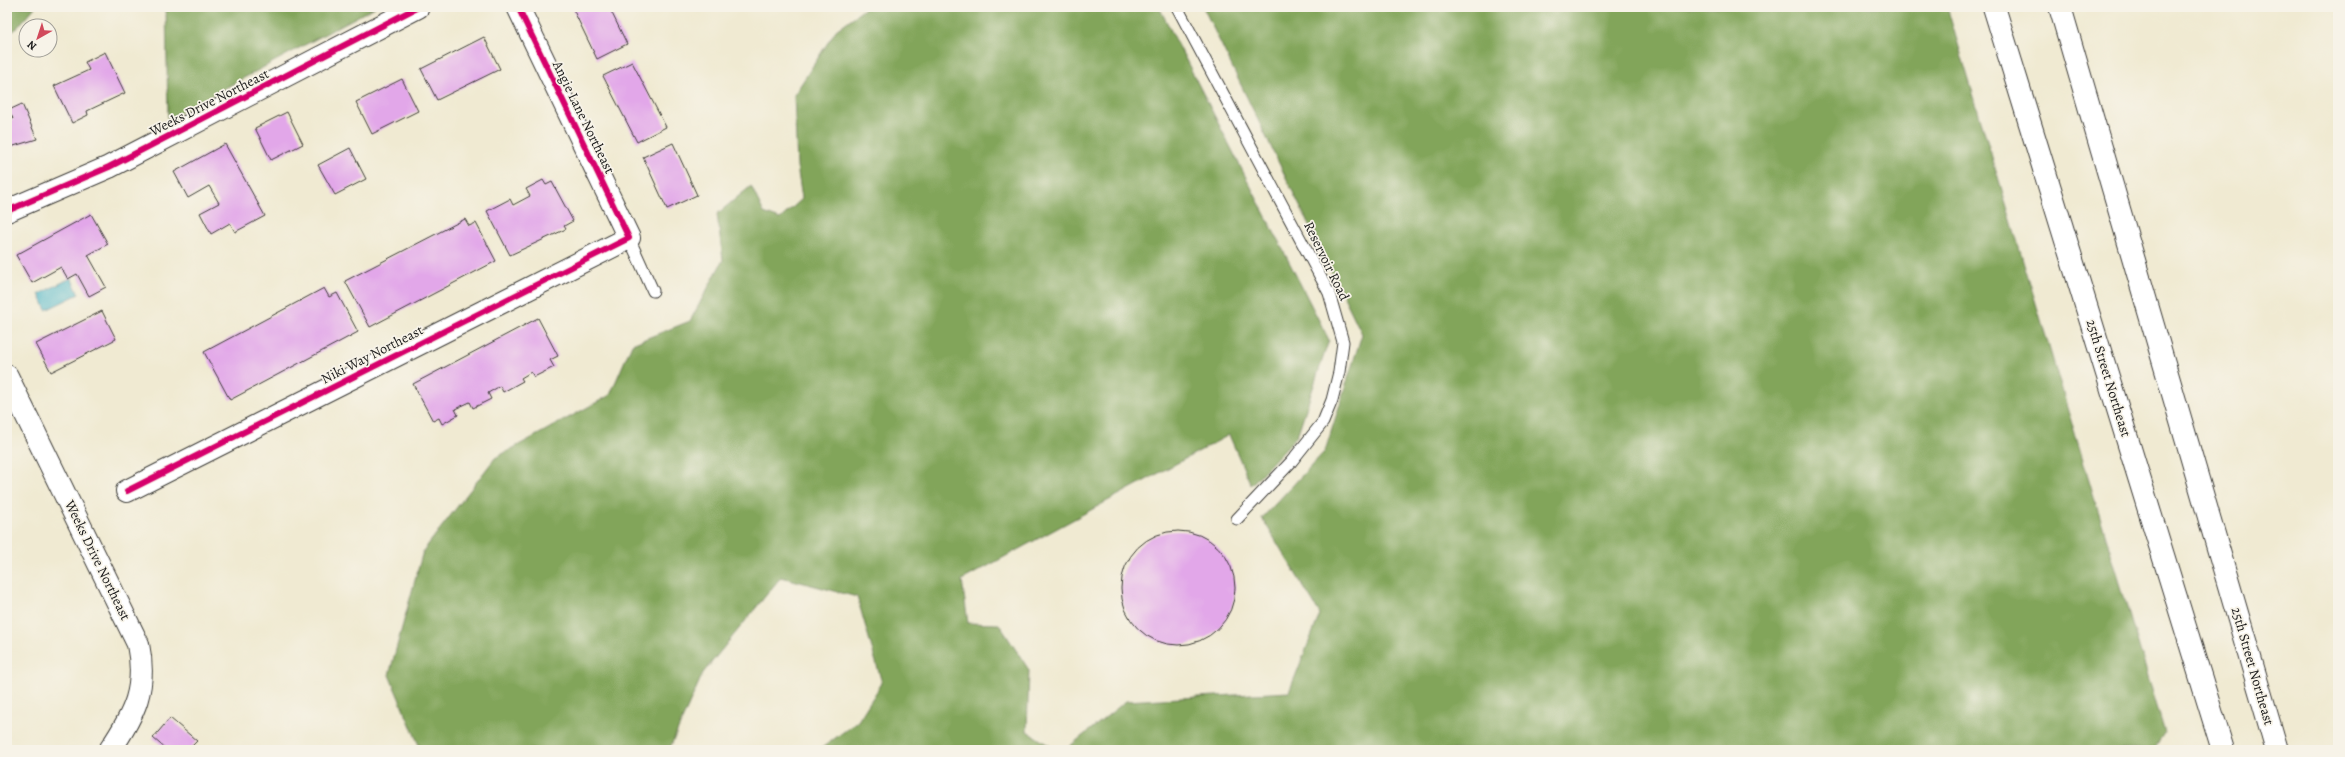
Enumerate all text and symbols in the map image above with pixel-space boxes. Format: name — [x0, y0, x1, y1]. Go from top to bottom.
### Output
north arrow — [18, 18, 58, 58]
text: N — [24, 37, 40, 54]
street label: Angie Lane Northeast — [548, 57, 619, 177]
street label: Weeks Drive Northeast — [145, 64, 272, 141]
street label: Reservoir Road — [1299, 218, 1354, 304]
street label: 25th Street Northeast — [2082, 317, 2136, 440]
street label: Niki Way Northeast — [318, 320, 427, 388]
street label: Weeks Drive Northeast — [60, 496, 135, 624]
street label: 25th Street Northeast — [2227, 605, 2279, 728]

